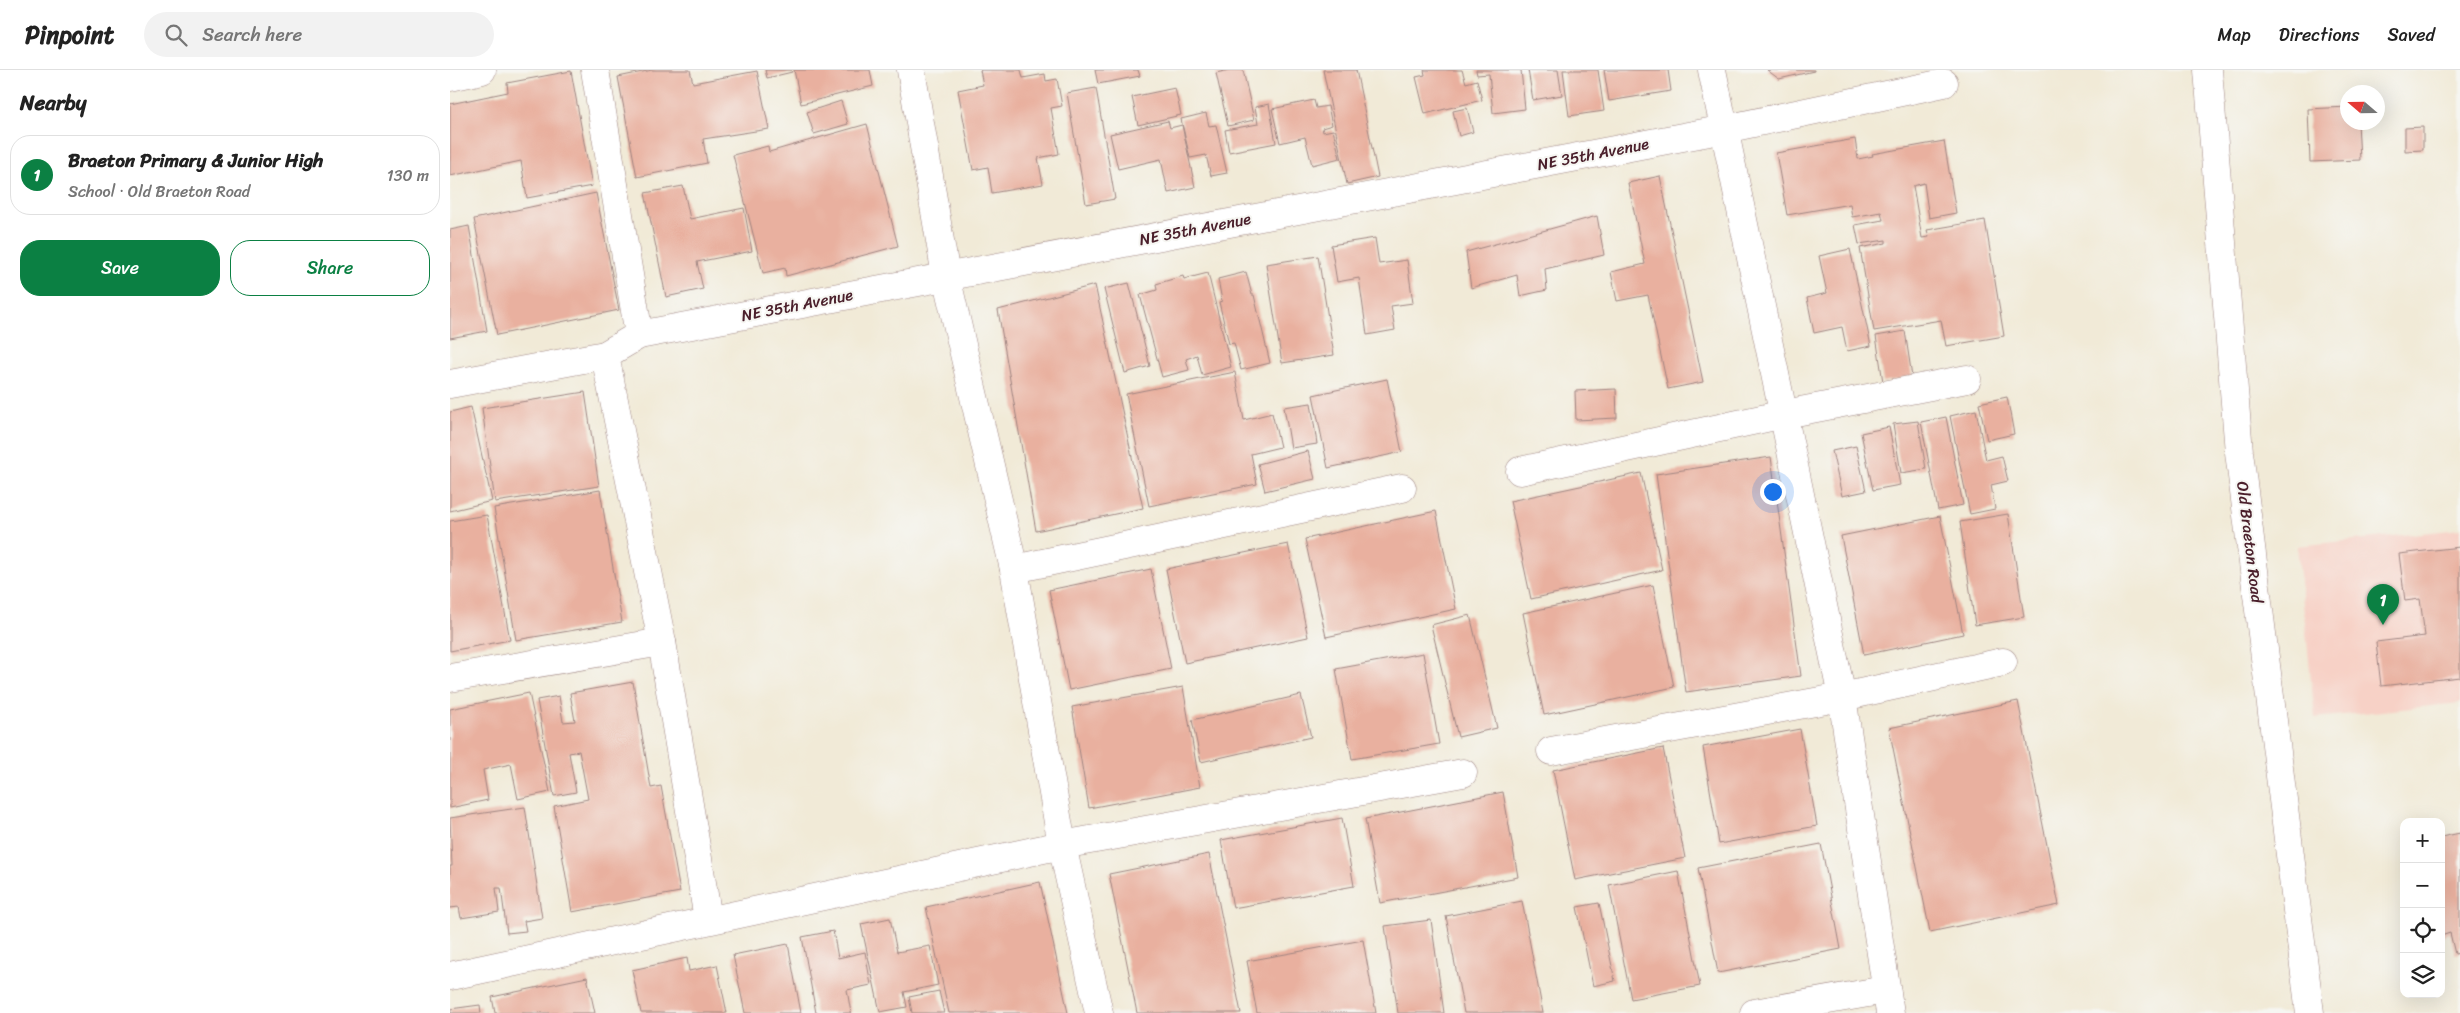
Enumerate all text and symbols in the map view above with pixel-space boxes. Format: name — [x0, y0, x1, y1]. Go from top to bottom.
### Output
search box — [144, 12, 494, 57]
text: Pinpoint — [25, 14, 114, 56]
text: Search here — [202, 18, 302, 51]
text: Map — [2218, 19, 2251, 51]
text: Directions — [2279, 19, 2360, 51]
text: Saved — [2388, 19, 2435, 51]
icon: search — [162, 21, 190, 49]
text: Nearby — [20, 84, 86, 122]
north arrow — [2340, 85, 2385, 130]
street label: NE 35th Avenue — [1535, 129, 1652, 179]
text: Braeton Primary & Junior High — [68, 144, 323, 177]
text: 1 — [34, 161, 40, 190]
text: 130 m — [387, 161, 429, 190]
text: School · Old Braeton Road — [68, 177, 250, 206]
street label: NE 35th Avenue — [1137, 204, 1254, 254]
button: Save — [20, 240, 220, 296]
button: Share — [230, 240, 430, 296]
street label: NE 35th Avenue — [739, 280, 856, 330]
your location — [1760, 479, 1786, 505]
street label: Old Braeton Road — [2228, 479, 2272, 606]
pin: 1 — [2367, 584, 2399, 625]
map controls — [2400, 818, 2445, 998]
button: + — [2400, 818, 2445, 863]
button: − — [2400, 863, 2445, 908]
button: locate — [2400, 908, 2445, 953]
button: layers — [2400, 953, 2445, 998]

